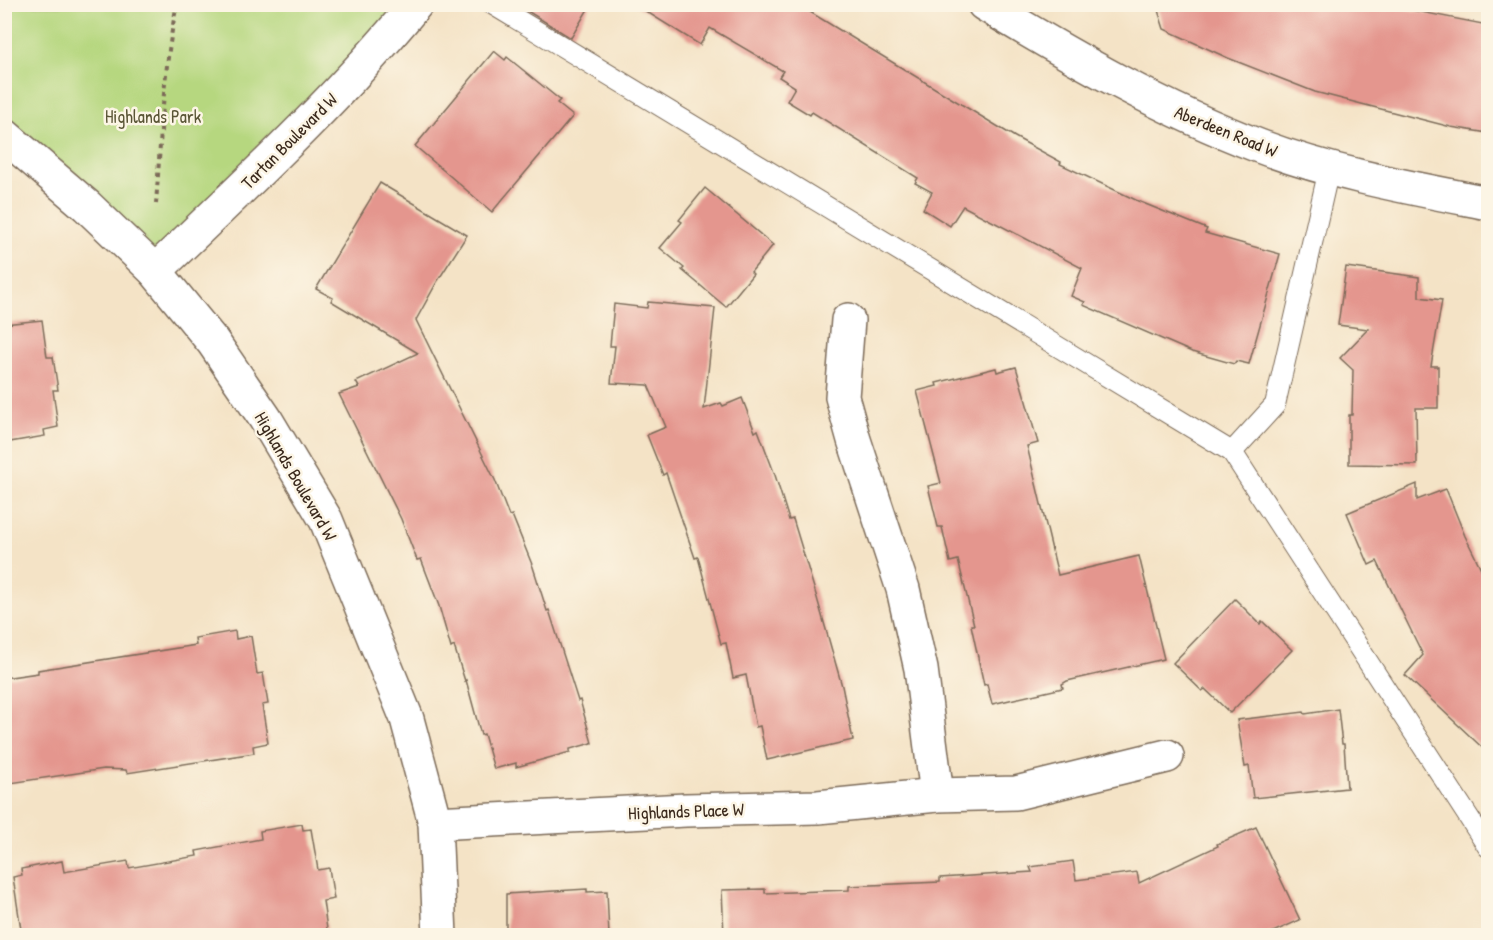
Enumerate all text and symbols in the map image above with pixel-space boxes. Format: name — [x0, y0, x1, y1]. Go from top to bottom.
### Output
street label: Tartan Boulevard W — [235, 87, 343, 195]
street label: Aberdeen Road W — [1171, 99, 1281, 163]
park label: Highlands Park — [105, 104, 202, 129]
street label: Highlands Boulevard W — [249, 407, 343, 545]
street label: Highlands Place W — [628, 796, 744, 826]

